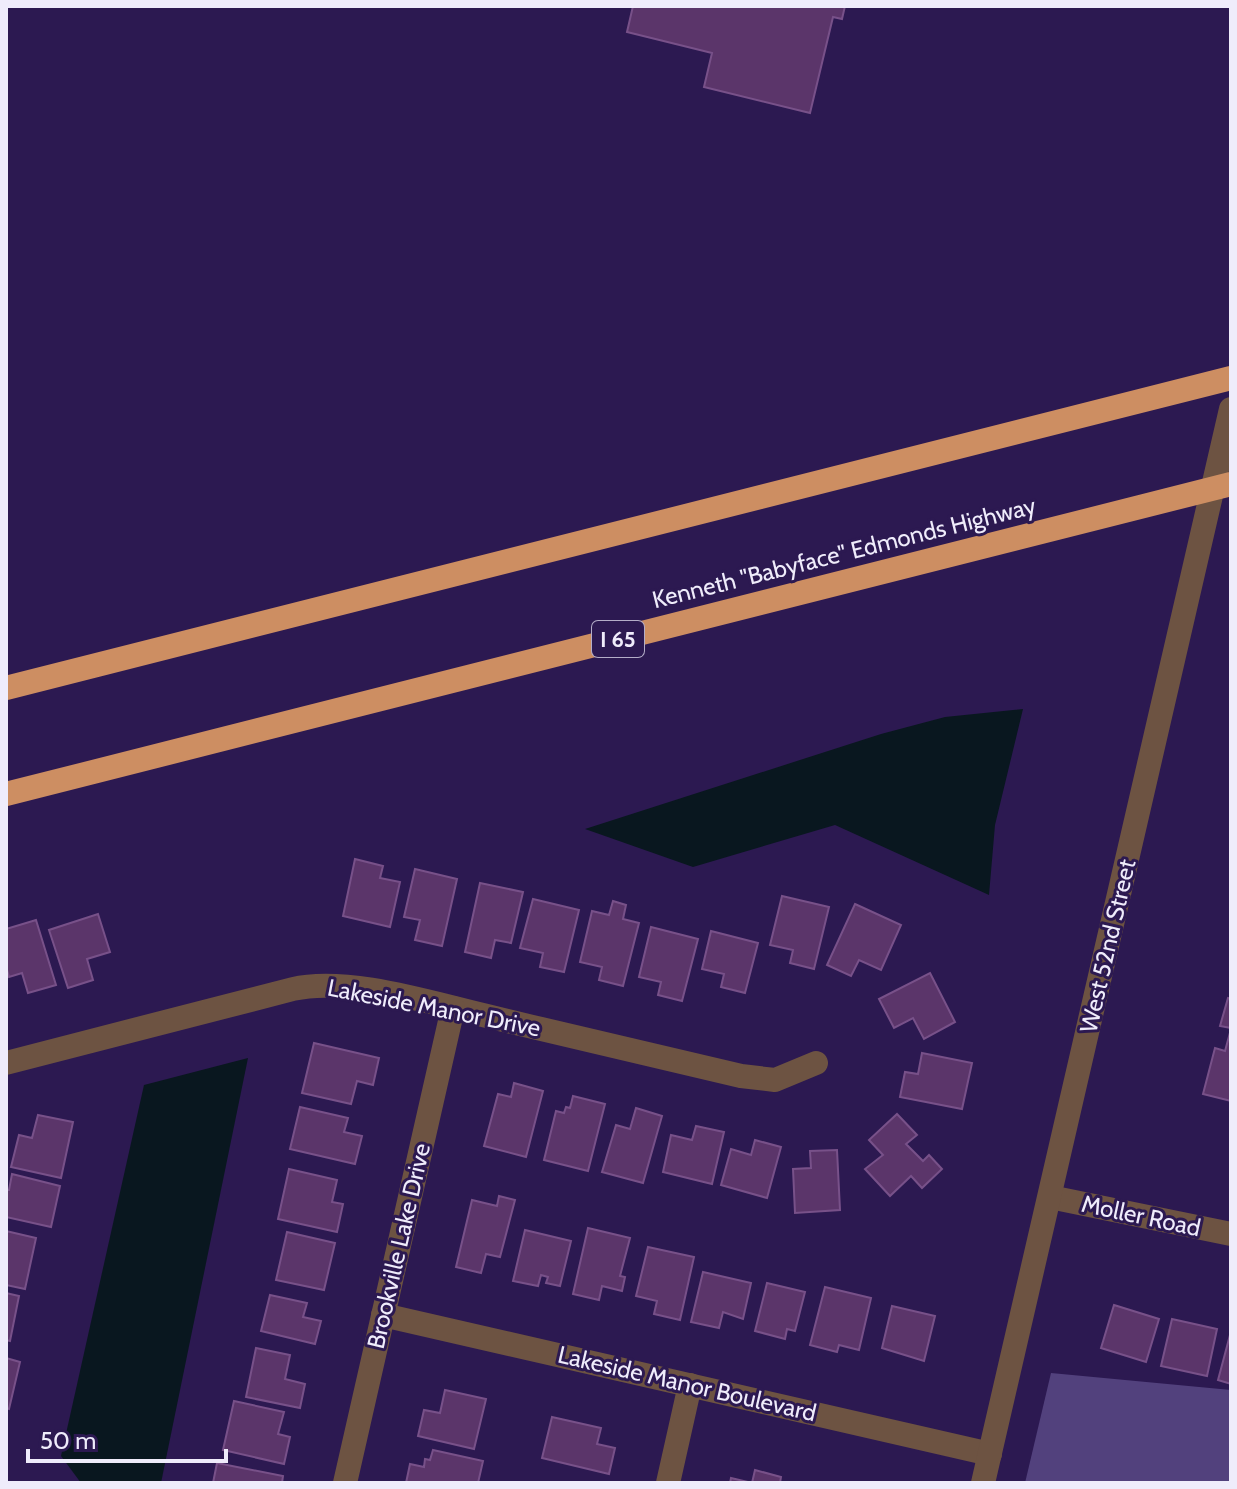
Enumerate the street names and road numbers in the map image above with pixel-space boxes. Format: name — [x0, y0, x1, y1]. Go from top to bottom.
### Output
street label: Kenneth "Babyface" Edmonds Highway — [649, 491, 1039, 614]
road number: I 65 — [592, 621, 644, 657]
street label: West 52nd Street — [1073, 856, 1142, 1035]
street label: Lakeside Manor Drive — [325, 973, 543, 1042]
street label: Brookville Lake Drive — [361, 1140, 436, 1351]
street label: Moller Road — [1079, 1189, 1203, 1242]
street label: Lakeside Manor Boulevard — [555, 1340, 819, 1427]

